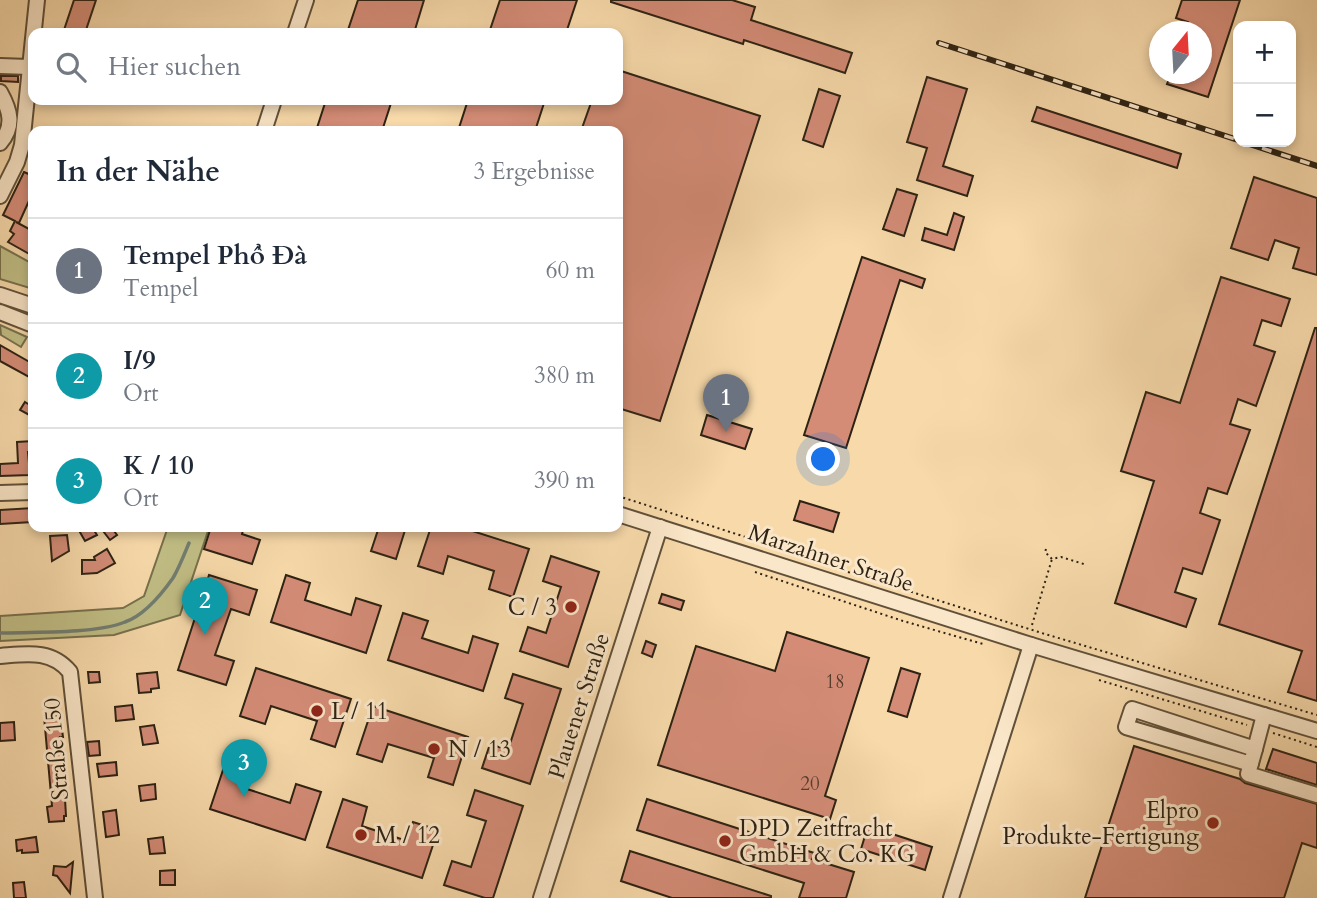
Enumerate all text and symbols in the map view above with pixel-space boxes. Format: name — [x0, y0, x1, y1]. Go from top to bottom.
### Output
north arrow — [1149, 21, 1212, 84]
map controls — [1233, 21, 1296, 147]
button: + — [1233, 21, 1296, 84]
search box — [28, 28, 623, 105]
icon: search — [52, 48, 90, 86]
text: Hier suchen — [108, 49, 241, 84]
button: − — [1233, 84, 1296, 147]
text: In der Nähe — [56, 151, 220, 192]
text: 3 Ergebnisse — [473, 156, 595, 187]
text: Tempel Phổ Đà — [123, 238, 307, 273]
text: 1 — [73, 255, 85, 286]
text: 60 m — [546, 255, 595, 286]
text: Tempel — [123, 273, 198, 304]
text: I/9 — [123, 343, 156, 378]
text: 2 — [73, 360, 85, 391]
text: 380 m — [534, 360, 595, 391]
pin: 1 — [703, 374, 749, 432]
text: Ort — [123, 378, 159, 409]
your location — [806, 442, 840, 476]
text: K / 10 — [123, 448, 194, 483]
text: 3 — [73, 465, 85, 496]
text: 390 m — [534, 465, 595, 496]
text: Ort — [123, 483, 159, 514]
street label: Marzahner Straße — [744, 517, 918, 599]
pin: 2 — [182, 577, 228, 635]
place label: C / 3 — [508, 592, 557, 623]
marker: C / 3 — [563, 599, 579, 615]
street label: Plauener Straße — [541, 629, 617, 783]
house number: 18 — [825, 669, 845, 695]
street label: Straße 150 — [36, 696, 76, 802]
place label: L / 11 — [331, 696, 388, 727]
marker: L / 11 — [309, 703, 325, 719]
place label: N / 13 — [448, 734, 511, 765]
pin: 3 — [221, 739, 267, 797]
marker: N / 13 — [426, 741, 442, 757]
house number: 20 — [800, 771, 820, 797]
place label: Elpro Produkte-Fertigung — [1002, 795, 1199, 852]
place label: DPD Zeitfracht GmbH & Co. KG — [739, 813, 915, 870]
marker: Elpro Produkte-Fertigung — [1205, 815, 1221, 831]
place label: M / 12 — [375, 820, 440, 851]
marker: M / 12 — [353, 827, 369, 843]
marker: DPD Zeitfracht GmbH & Co. KG — [717, 833, 733, 849]

